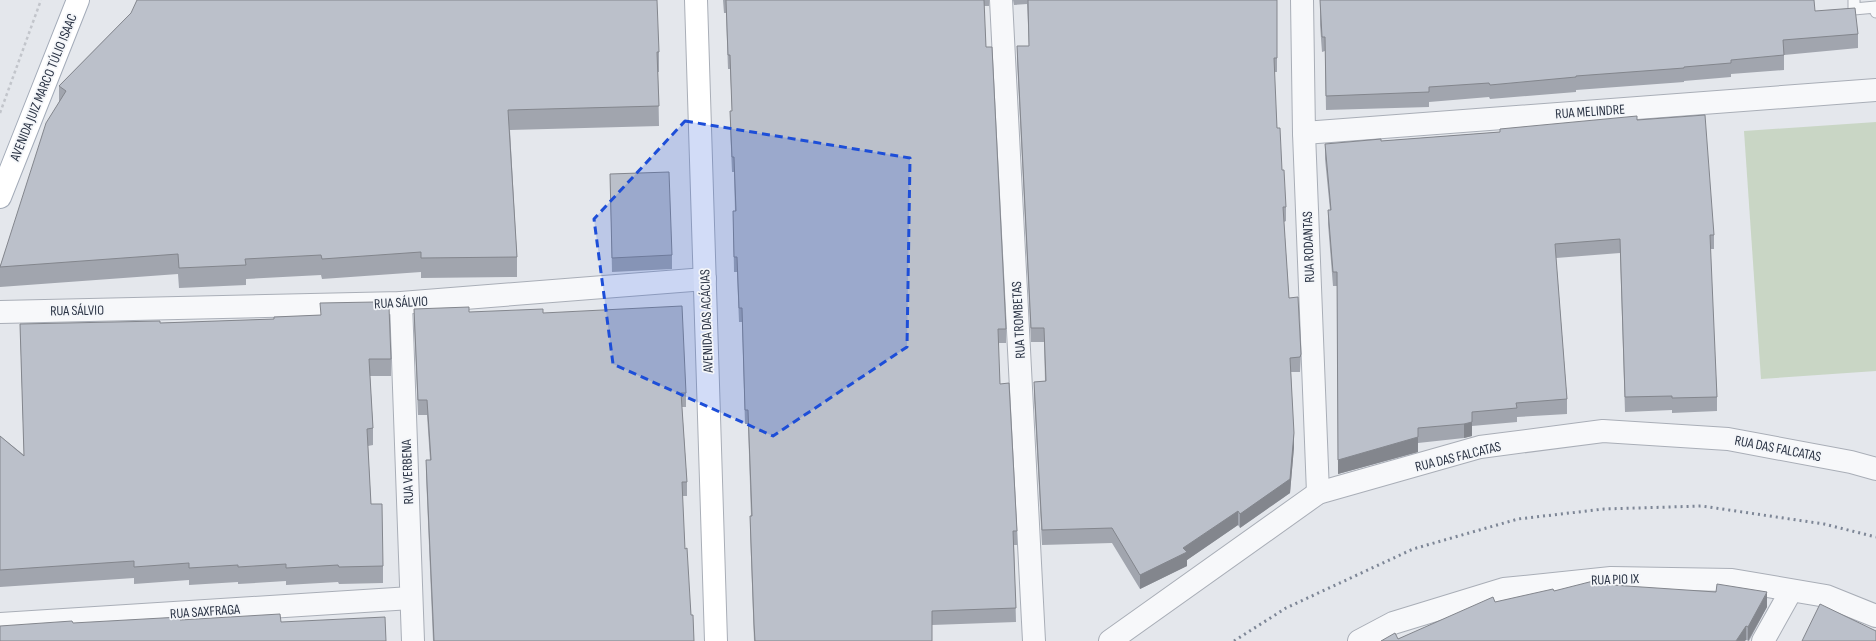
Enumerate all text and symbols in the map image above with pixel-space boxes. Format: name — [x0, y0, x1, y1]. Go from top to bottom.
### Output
street label: AVENIDA JUIZ MARCO TÚLIO ISAAC — [6, 11, 81, 164]
street label: RUA MELINDRE — [1555, 101, 1626, 122]
street label: RUA RODANTAS — [1299, 211, 1318, 283]
street label: AVENIDA DAS ACÁCIAS — [696, 269, 717, 374]
street label: RUA TROMBETAS — [1008, 281, 1029, 359]
street label: RUA SÁLVIO — [374, 293, 428, 312]
street label: RUA SÁLVIO — [50, 302, 104, 319]
street label: RUA DAS FALCATAS — [1733, 432, 1823, 465]
street label: RUA VERBENA — [398, 438, 417, 505]
street label: RUA DAS FALCATAS — [1413, 438, 1503, 475]
street label: RUA PIO IX — [1591, 570, 1639, 589]
street label: RUA SAXFRAGA — [169, 601, 242, 622]

